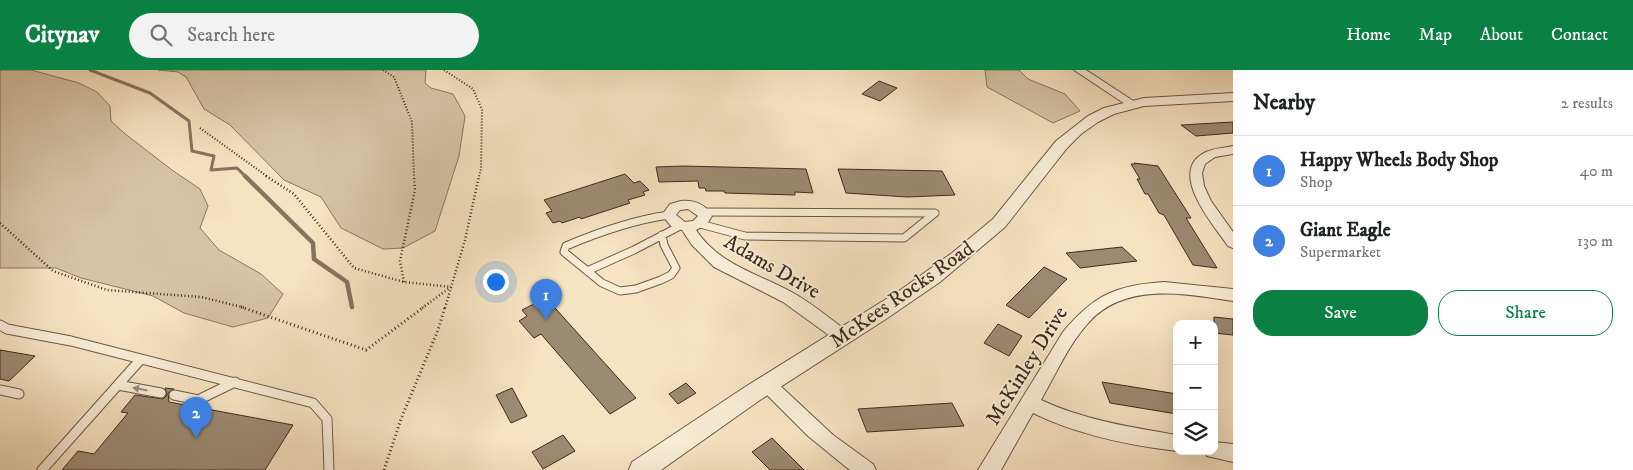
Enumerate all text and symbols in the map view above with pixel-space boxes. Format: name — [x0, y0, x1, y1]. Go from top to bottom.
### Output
search box — [129, 13, 479, 58]
text: Citynav — [25, 20, 99, 50]
icon: search — [147, 21, 175, 49]
text: Search here — [187, 24, 275, 47]
text: Home — [1346, 24, 1391, 46]
text: Map — [1419, 24, 1452, 46]
text: About — [1480, 24, 1523, 46]
text: Contact — [1551, 24, 1608, 46]
text: Nearby — [1253, 90, 1315, 116]
text: 2 results — [1561, 93, 1613, 113]
text: Happy Wheels Body Shop — [1300, 149, 1498, 172]
text: 1 — [1266, 161, 1272, 181]
text: 40 m — [1580, 161, 1613, 181]
text: Shop — [1300, 172, 1333, 192]
text: Giant Eagle — [1300, 219, 1391, 242]
street label: Adams Drive — [719, 229, 825, 305]
text: 2 — [1265, 231, 1273, 251]
text: 130 m — [1577, 231, 1613, 251]
street label: McKees Rocks Road — [825, 235, 979, 354]
text: Supermarket — [1300, 242, 1381, 262]
your location — [483, 269, 509, 295]
pin: 1 — [530, 279, 562, 320]
button: Save — [1253, 290, 1428, 336]
button: Share — [1438, 290, 1613, 336]
street label: McKinley Drive — [980, 302, 1074, 430]
map controls — [1173, 320, 1218, 455]
button: + — [1173, 320, 1218, 365]
button: − — [1173, 365, 1218, 410]
one-way arrow — [132, 385, 147, 393]
pin: 2 — [180, 397, 212, 438]
button: layers — [1173, 410, 1218, 455]

